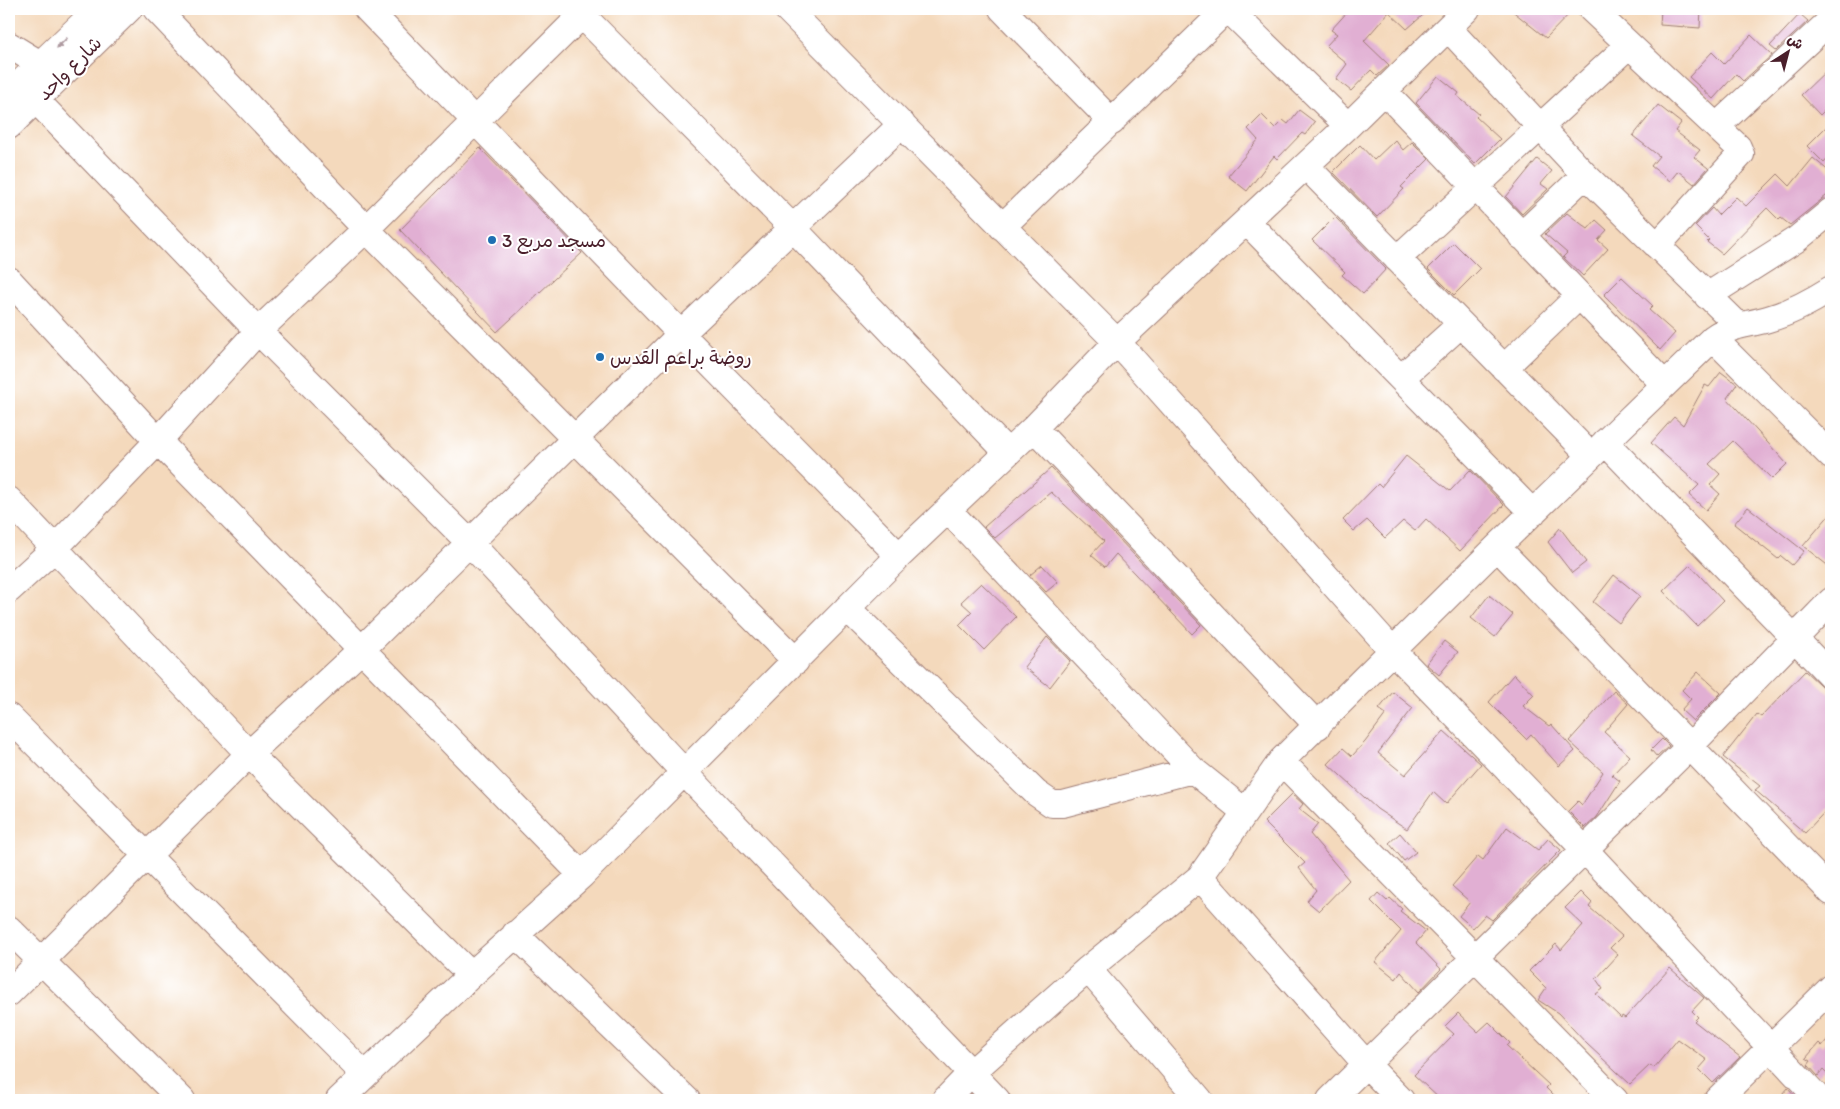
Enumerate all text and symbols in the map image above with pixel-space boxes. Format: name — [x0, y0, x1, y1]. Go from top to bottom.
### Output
north arrow — [1762, 28, 1812, 78]
text: ش — [1784, 30, 1807, 53]
street label: شارع واحد — [32, 31, 108, 107]
one-way arrow — [57, 36, 69, 48]
place label: مسجد مربع 3 — [502, 229, 606, 254]
marker: مسجد مربع 3 — [486, 234, 498, 246]
place label: روضة براعم القدس — [610, 346, 752, 372]
marker: روضة براعم القدس — [594, 351, 606, 363]

